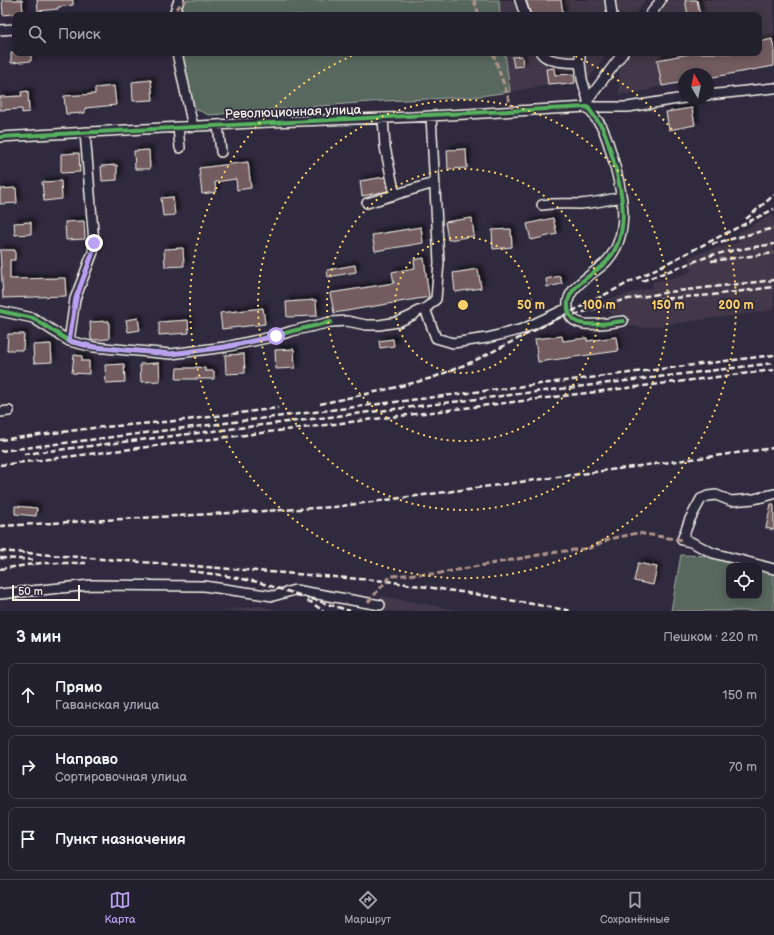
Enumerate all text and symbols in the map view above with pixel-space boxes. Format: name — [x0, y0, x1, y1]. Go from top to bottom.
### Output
search box — [12, 12, 762, 56]
icon: search — [26, 23, 48, 45]
text: Поиск — [58, 25, 101, 44]
north arrow — [678, 68, 714, 104]
street label: Революционная улица — [224, 102, 362, 122]
route end — [85, 234, 103, 252]
centre of rings — [456, 298, 470, 312]
text: 50 m — [517, 298, 545, 313]
text: 100 m — [582, 298, 616, 313]
text: 150 m — [652, 298, 684, 313]
text: 200 m — [718, 298, 754, 313]
route start — [267, 327, 285, 345]
map controls — [726, 563, 762, 599]
button: locate — [726, 563, 762, 599]
scale bar — [12, 583, 80, 602]
text: 50 m — [18, 585, 43, 598]
text: 3 мин — [16, 627, 61, 647]
text: Пешком · 220 m — [663, 629, 758, 645]
text: Прямо — [55, 678, 102, 697]
icon: ahead — [17, 684, 39, 706]
text: 150 m — [723, 687, 757, 703]
text: Гаванская улица — [55, 697, 159, 713]
text: Направо — [55, 750, 118, 769]
icon: right — [17, 756, 39, 778]
text: 70 m — [729, 759, 757, 775]
text: Сортировочная улица — [55, 769, 187, 785]
icon: arrive — [17, 828, 39, 850]
text: Пункт назначения — [55, 830, 186, 849]
tab: Карта — [104, 889, 135, 926]
tab: Маршрут — [344, 889, 391, 926]
tab: Сохранённые — [600, 889, 670, 926]

